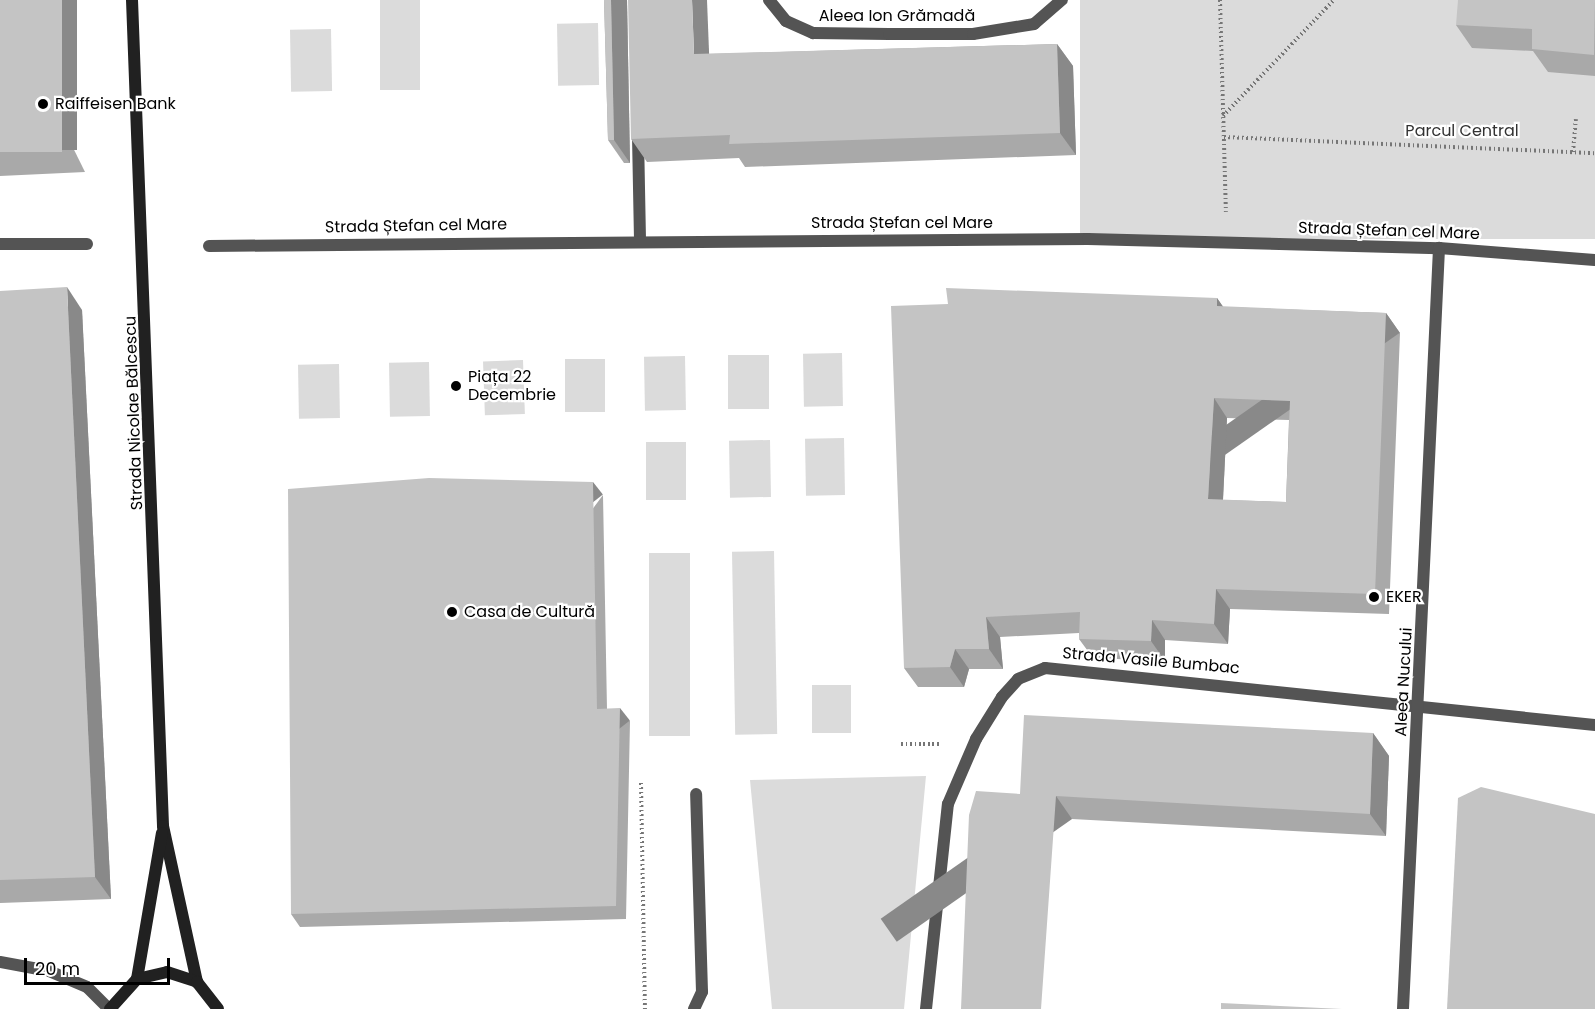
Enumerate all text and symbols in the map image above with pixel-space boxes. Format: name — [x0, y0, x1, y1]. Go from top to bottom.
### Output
street label: Aleea Ion Grămadă — [819, 6, 975, 26]
place label: Raiffeisen Bank — [55, 94, 176, 114]
marker: Raiffeisen Bank — [36, 97, 50, 111]
park label: Parcul Central — [1405, 121, 1519, 141]
street label: Strada Ștefan cel Mare — [811, 213, 993, 233]
street label: Strada Ștefan cel Mare — [325, 215, 507, 237]
street label: Strada Ștefan cel Mare — [1298, 218, 1480, 244]
street label: Strada Nicolae Bălcescu — [121, 315, 147, 511]
place label: Piața 22 Decembrie — [468, 367, 556, 405]
marker: Piața 22 Decembrie — [449, 379, 463, 393]
place label: EKER — [1386, 587, 1422, 607]
marker: EKER — [1367, 590, 1381, 604]
place label: Casa de Cultură — [464, 602, 595, 622]
marker: Casa de Cultură — [445, 605, 459, 619]
street label: Aleea Nucului — [1392, 627, 1416, 737]
street label: Strada Vasile Bumbac — [1062, 644, 1240, 678]
scale bar — [27, 946, 172, 984]
text: 20 m — [35, 956, 80, 981]

